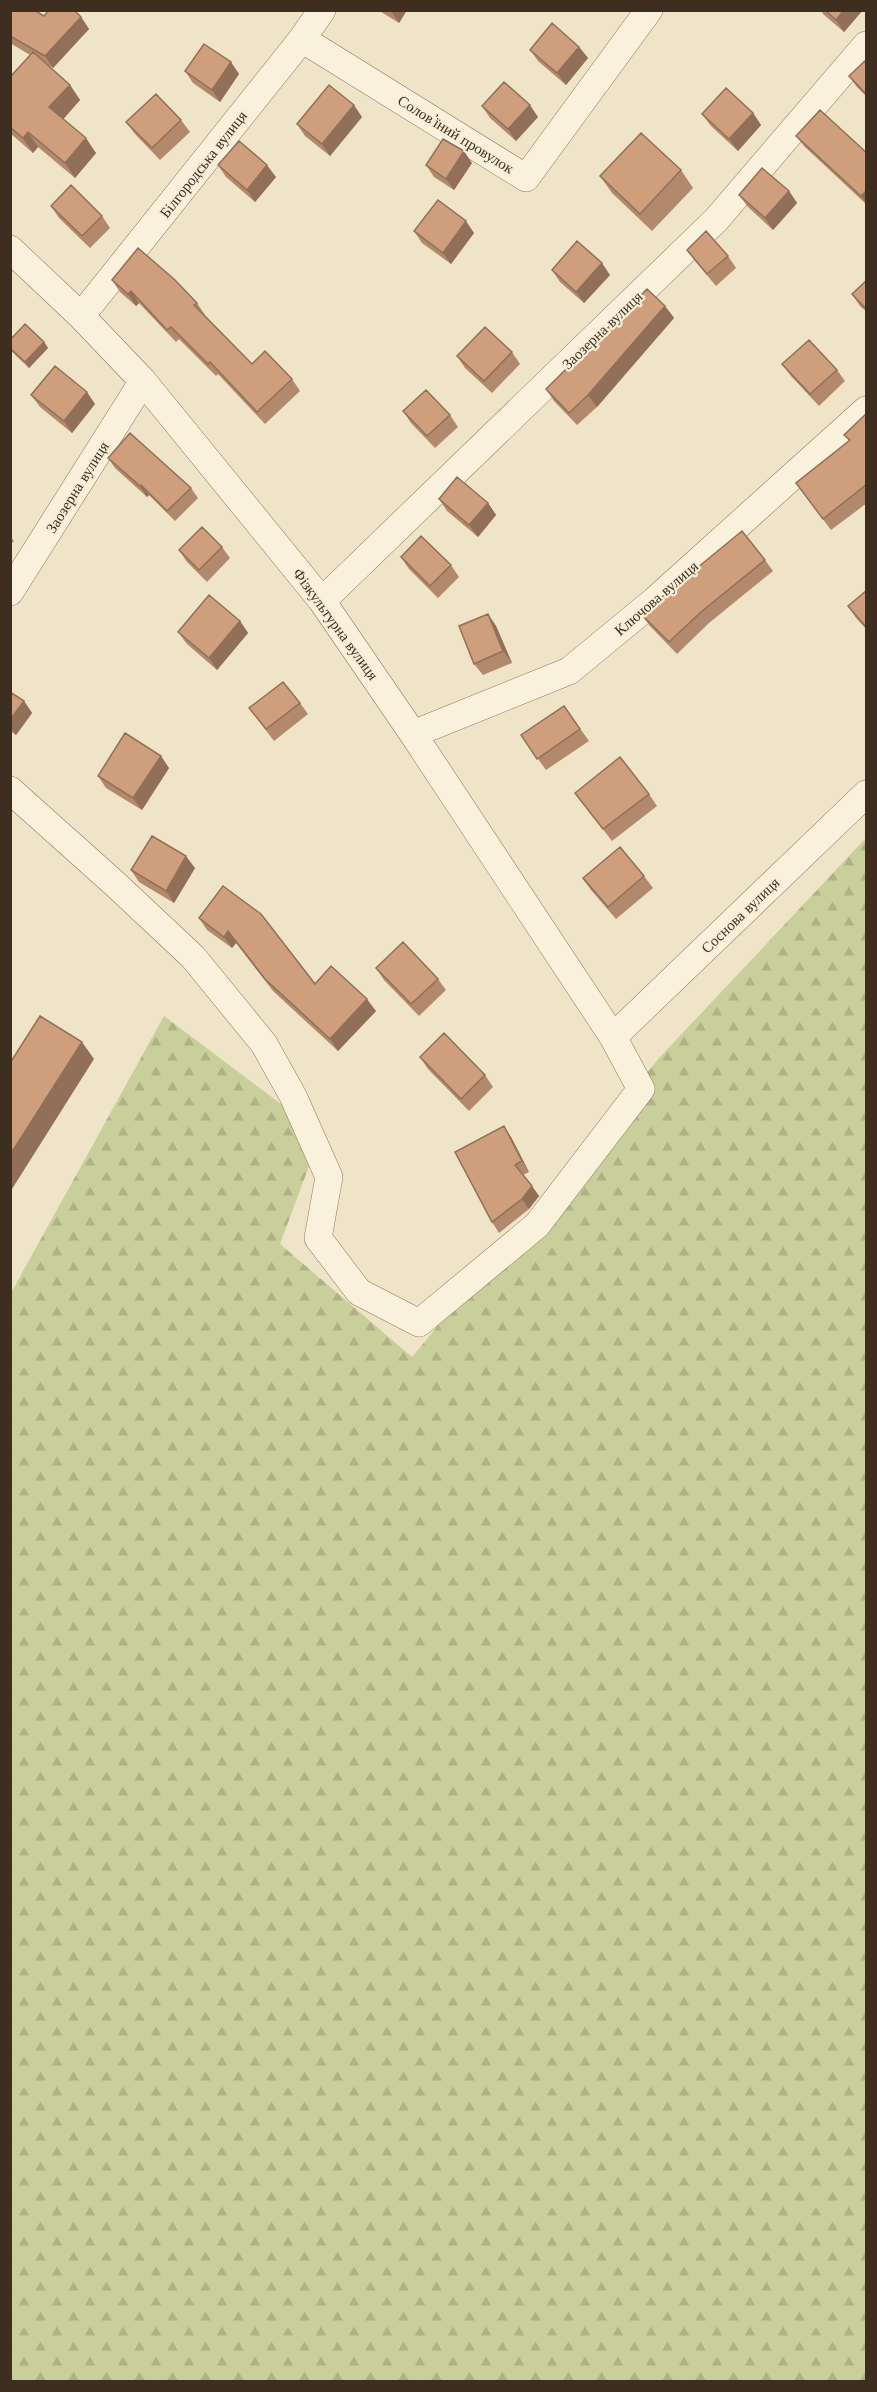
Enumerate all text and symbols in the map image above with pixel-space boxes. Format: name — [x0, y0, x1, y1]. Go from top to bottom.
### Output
street label: Соловʼїний провулок — [394, 91, 518, 178]
street label: Білгородська вулиця — [155, 106, 251, 222]
street label: Заозерна вулиця — [558, 287, 646, 373]
street label: Заозерна вулиця — [41, 438, 113, 536]
street label: Ключова вулиця — [610, 556, 702, 640]
street label: Фізкультурна вулиця — [289, 564, 383, 684]
street label: Соснова вулиця — [697, 873, 783, 957]

